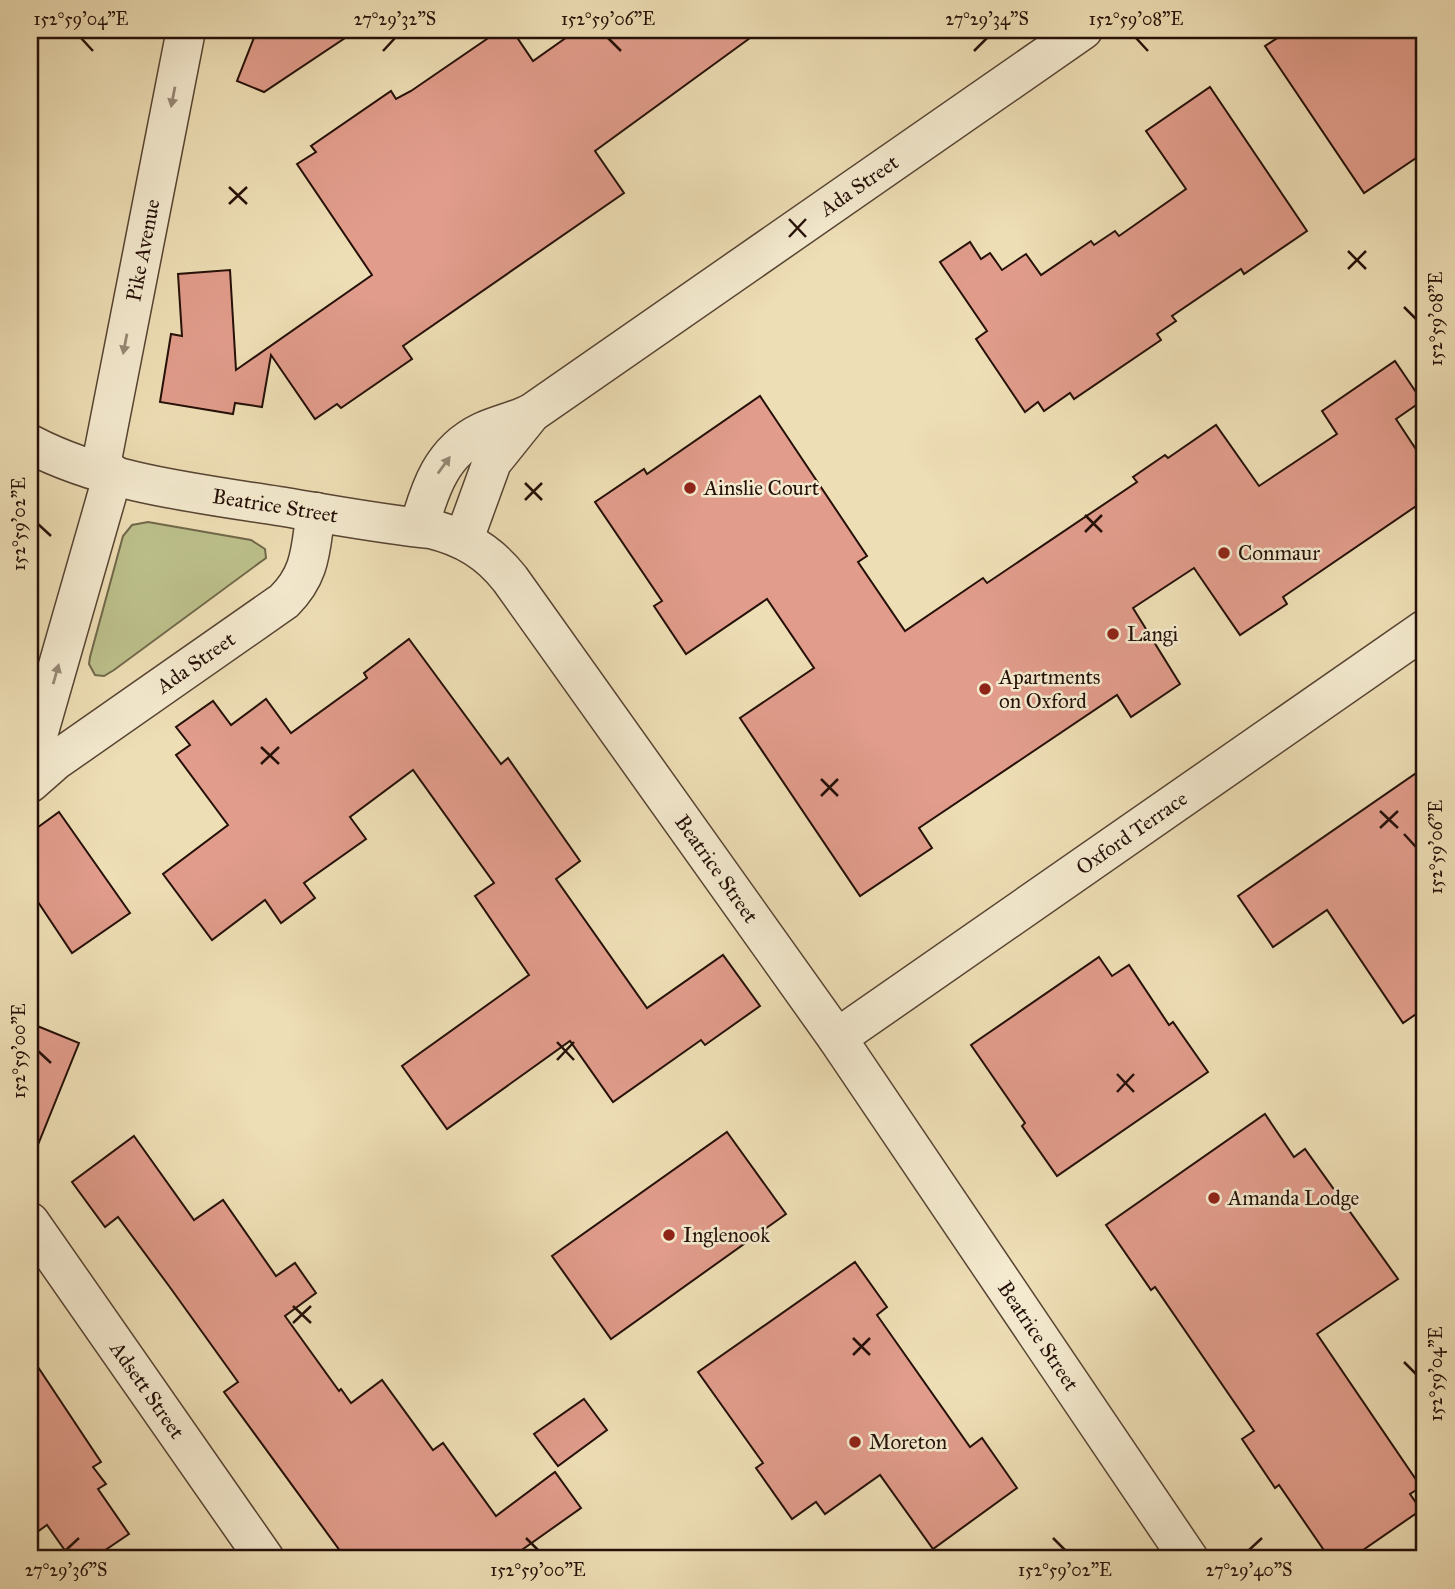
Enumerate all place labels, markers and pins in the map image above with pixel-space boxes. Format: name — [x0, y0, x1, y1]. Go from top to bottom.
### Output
place label: Ainslie Court — [703, 475, 820, 501]
marker: Ainslie Court — [682, 480, 698, 496]
place label: Conmaur — [1238, 540, 1320, 566]
marker: Conmaur — [1216, 545, 1232, 561]
place label: Langi — [1127, 621, 1179, 647]
marker: Langi — [1105, 626, 1121, 642]
place label: Apartments on Oxford — [998, 664, 1101, 714]
marker: Apartments on Oxford — [977, 681, 993, 697]
place label: Amanda Lodge — [1227, 1185, 1360, 1211]
marker: Amanda Lodge — [1206, 1190, 1222, 1206]
place label: Inglenook — [683, 1222, 770, 1248]
marker: Inglenook — [661, 1227, 677, 1243]
place label: Moreton — [869, 1429, 947, 1455]
marker: Moreton — [847, 1434, 863, 1450]

